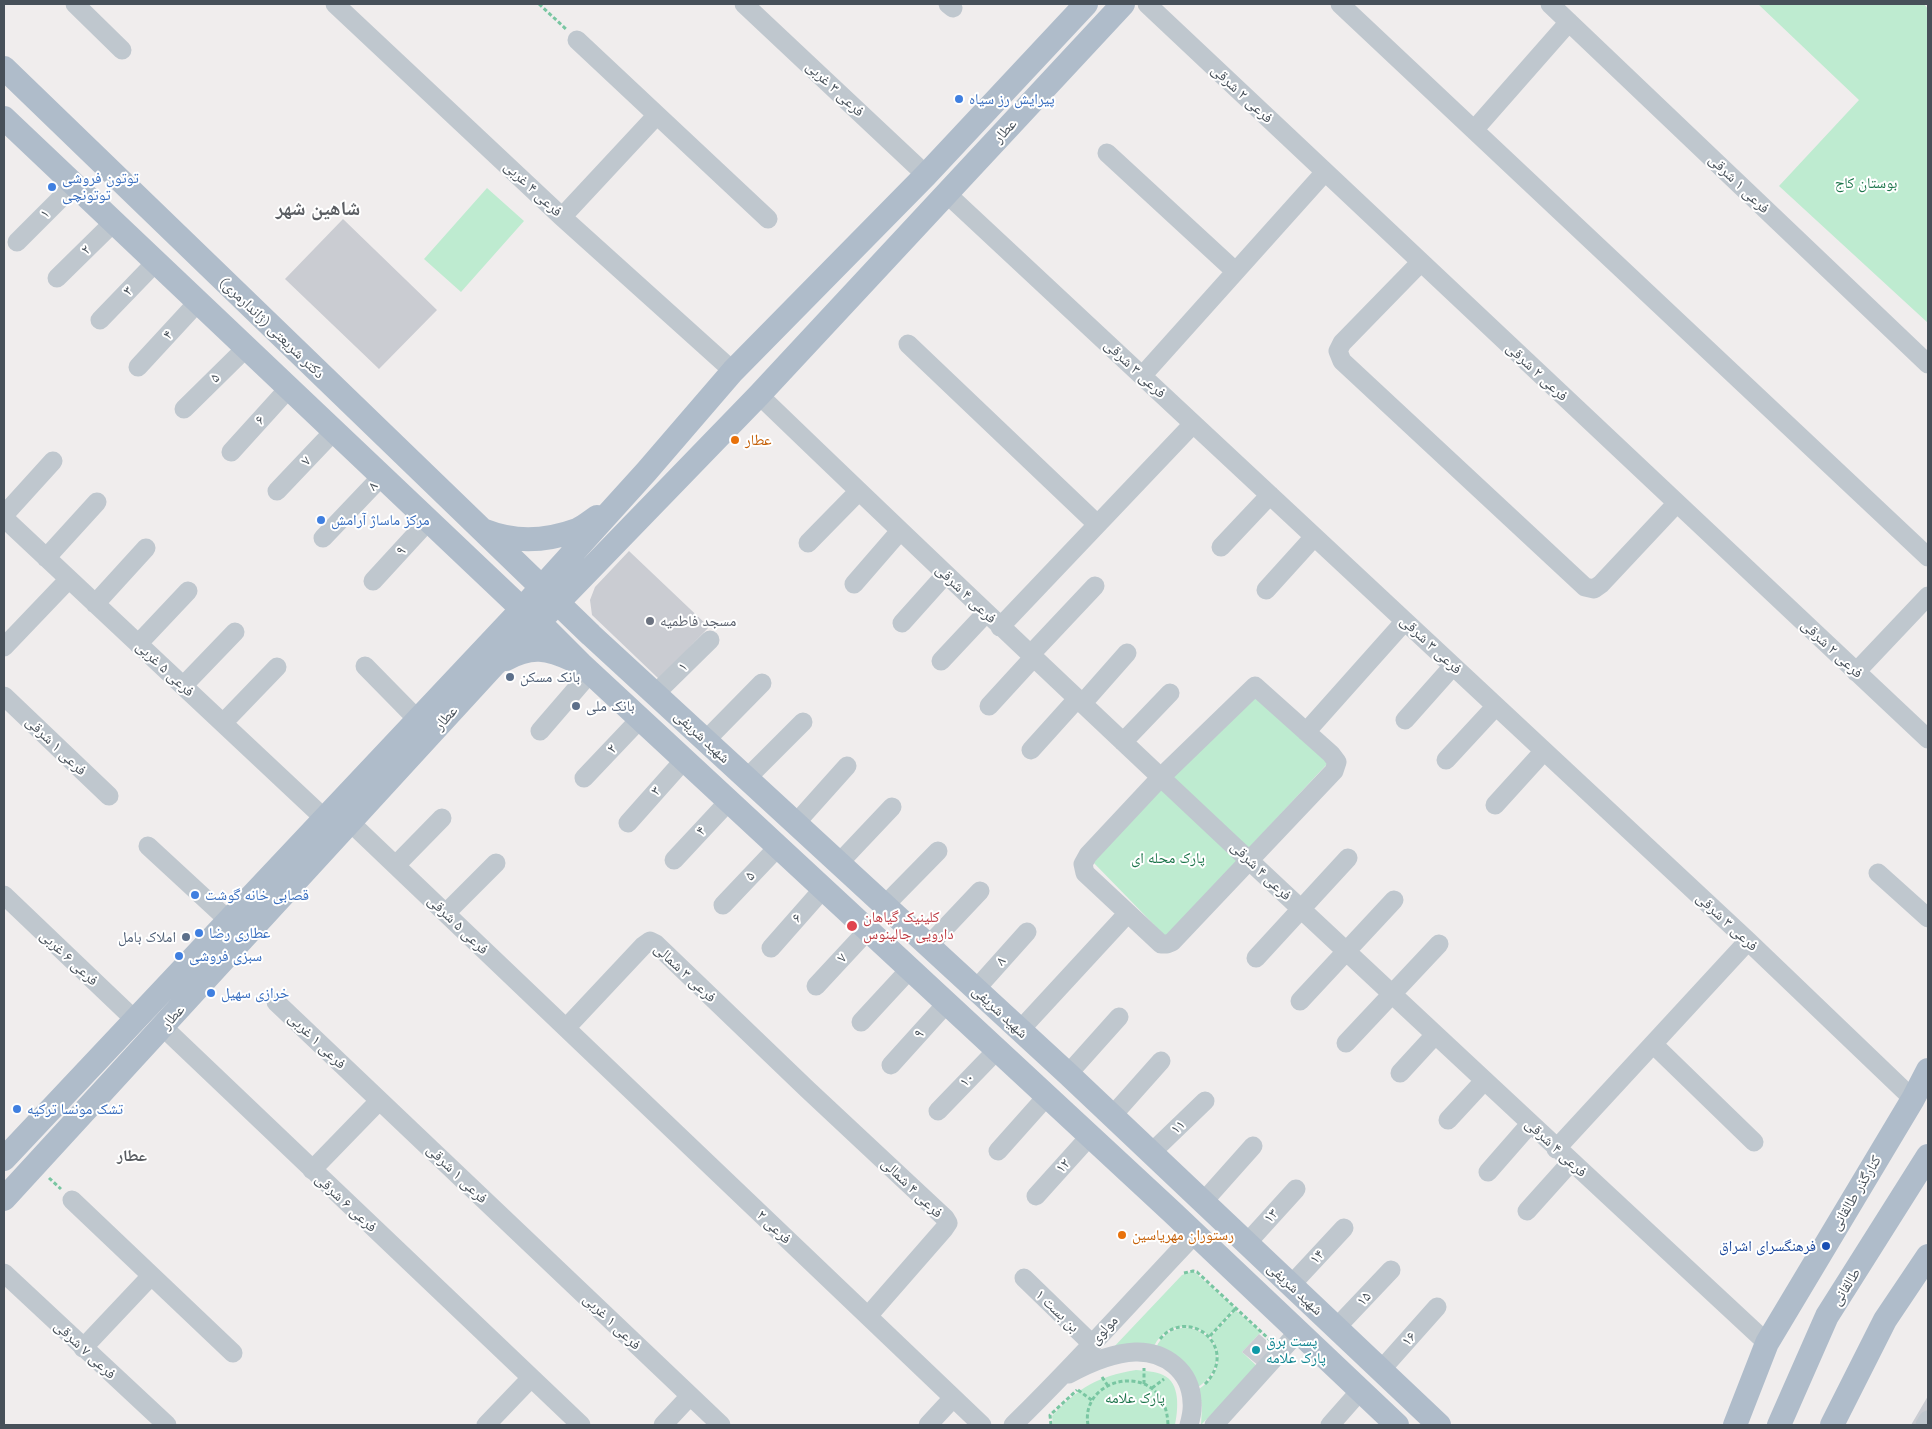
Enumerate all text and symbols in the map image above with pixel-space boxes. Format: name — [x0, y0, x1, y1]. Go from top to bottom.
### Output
street label: فرعی ۳ غربی — [802, 57, 868, 121]
street label: فرعی ۲ شرقی — [1207, 61, 1277, 127]
place label: پیرایش رز سیاه — [969, 90, 1055, 108]
marker: پیرایش رز سیاه — [953, 93, 965, 105]
street label: عطار — [989, 115, 1021, 147]
street label: فرعی ۱ شرقی — [1705, 151, 1773, 217]
street label: فرعی ۴ غربی — [500, 157, 566, 221]
place label: توتون فروشی توتونچی — [62, 169, 139, 204]
park label: بوستان کاج — [1835, 174, 1897, 192]
marker: توتون فروشی توتونچی — [46, 181, 58, 193]
district label: شاهین شهر — [276, 197, 360, 221]
street label: ۱ — [36, 205, 54, 223]
street label: ۲ — [77, 241, 95, 259]
street label: دکتر شریعتی (ژاندارمری) — [216, 273, 328, 383]
street label: ۳ — [119, 282, 137, 300]
street label: ۴ — [159, 326, 177, 344]
street label: فرعی ۳ شرقی — [1100, 336, 1170, 402]
street label: فرعی ۲ شرقی — [1502, 339, 1572, 405]
street label: ۵ — [206, 369, 224, 387]
street label: ۶ — [251, 411, 269, 429]
place label: عطار — [745, 431, 772, 449]
marker: عطار — [729, 434, 741, 446]
street label: ۷ — [297, 452, 315, 470]
street label: ۸ — [364, 477, 382, 495]
place label: مرکز ماساژ آرامش — [331, 511, 429, 529]
marker: مرکز ماساژ آرامش — [315, 514, 327, 526]
street label: ۹ — [392, 542, 410, 560]
street label: فرعی ۴ شرقی — [932, 561, 1000, 627]
place label: مسجد فاطمیه — [660, 612, 736, 630]
street label: فرعی ۳ شرقی — [1396, 612, 1466, 678]
marker: مسجد فاطمیه — [644, 615, 656, 627]
street label: فرعی ۲ شرقی — [1797, 616, 1867, 682]
street label: فرعی ۵ غربی — [132, 637, 198, 701]
street label: ۱ — [674, 658, 692, 676]
place label: بانک مسکن — [520, 668, 580, 686]
marker: بانک مسکن — [504, 671, 516, 683]
place label: بانک ملی — [586, 697, 635, 715]
marker: بانک ملی — [570, 700, 582, 712]
street label: عطار — [430, 702, 462, 734]
street label: شهید شریفی — [670, 707, 734, 767]
street label: فرعی ۱ شرقی — [22, 713, 90, 779]
street label: ۲ — [603, 740, 621, 758]
street label: ۳ — [647, 782, 665, 800]
street label: ۴ — [692, 822, 710, 840]
street label: فرعی ۴ شرقی — [1227, 838, 1295, 904]
park label: پارک محله ای — [1131, 849, 1205, 867]
street label: ۵ — [741, 867, 759, 885]
place label: قصابی خانه گوشت — [205, 886, 309, 904]
marker: قصابی خانه گوشت — [189, 889, 201, 901]
street label: فرعی ۳ شرقی — [1692, 889, 1762, 955]
street label: فرعی ۵ شرقی — [424, 892, 492, 958]
place label: کلینیک گیاهان دارویی جالینوس — [863, 908, 954, 943]
street label: ۶ — [788, 909, 806, 927]
marker: کلینیک گیاهان دارویی جالینوس — [845, 919, 859, 933]
place label: عطاری رضا — [209, 924, 270, 942]
street label: فرعی ۶ غربی — [36, 926, 102, 990]
marker: عطاری رضا — [193, 927, 205, 939]
place label: املاک بامل — [118, 928, 176, 946]
marker: املاک بامل — [180, 931, 192, 943]
street label: فرعی ۳ شمالی — [650, 940, 720, 1006]
place label: سبزی فروشی — [189, 947, 262, 965]
street label: ۷ — [833, 949, 851, 967]
marker: سبزی فروشی — [173, 950, 185, 962]
street label: ۸ — [992, 952, 1010, 970]
street label: شهید شریفی — [968, 982, 1032, 1042]
place label: خرازی سهیل — [221, 984, 289, 1002]
marker: خرازی سهیل — [205, 987, 217, 999]
street label: عطار — [157, 1001, 189, 1033]
street label: فرعی ۱ غربی — [284, 1009, 350, 1073]
street label: ۹ — [910, 1025, 928, 1043]
street label: ۱۰ — [956, 1069, 978, 1091]
place label: تشک مونسا ترکیه — [27, 1100, 123, 1118]
marker: تشک مونسا ترکیه — [11, 1103, 23, 1115]
street label: فرعی ۴ شرقی — [1521, 1115, 1591, 1181]
street label: ۱۱ — [1167, 1116, 1189, 1138]
street label: فرعی ۱ شرقی — [423, 1141, 491, 1207]
district label: عطار — [117, 1146, 147, 1166]
street label: کنارگذر طالقانی — [1827, 1152, 1885, 1234]
street label: فرعی ۴ شمالی — [878, 1154, 946, 1222]
street label: ۱۲ — [1052, 1155, 1074, 1177]
street label: فرعی ۶ شرقی — [311, 1170, 381, 1236]
street label: ۱۳ — [1260, 1205, 1282, 1227]
street label: فرعی ۲ — [753, 1206, 795, 1248]
place label: رستوران مهریاسین — [1132, 1226, 1234, 1244]
marker: رستوران مهریاسین — [1116, 1229, 1128, 1241]
place label: فرهنگسرای اشراق — [1719, 1237, 1816, 1255]
marker: فرهنگسرای اشراق — [1820, 1240, 1832, 1252]
street label: ۱۴ — [1306, 1246, 1328, 1268]
street label: شهید شریفی — [1263, 1259, 1327, 1319]
street label: طالقانی — [1827, 1265, 1865, 1309]
street label: بن بست ۱ — [1031, 1286, 1083, 1336]
street label: ۱۵ — [1353, 1288, 1375, 1310]
street label: فرعی ۱ غربی — [579, 1290, 645, 1354]
street label: مولوی — [1086, 1312, 1122, 1348]
street label: فرعی ۷ شرقی — [50, 1317, 120, 1383]
street label: ۱۶ — [1398, 1328, 1420, 1350]
place label: پست برق پارک علامه — [1266, 1332, 1326, 1367]
marker: پست برق پارک علامه — [1250, 1344, 1262, 1356]
park label: پارک علامه — [1105, 1389, 1165, 1407]

